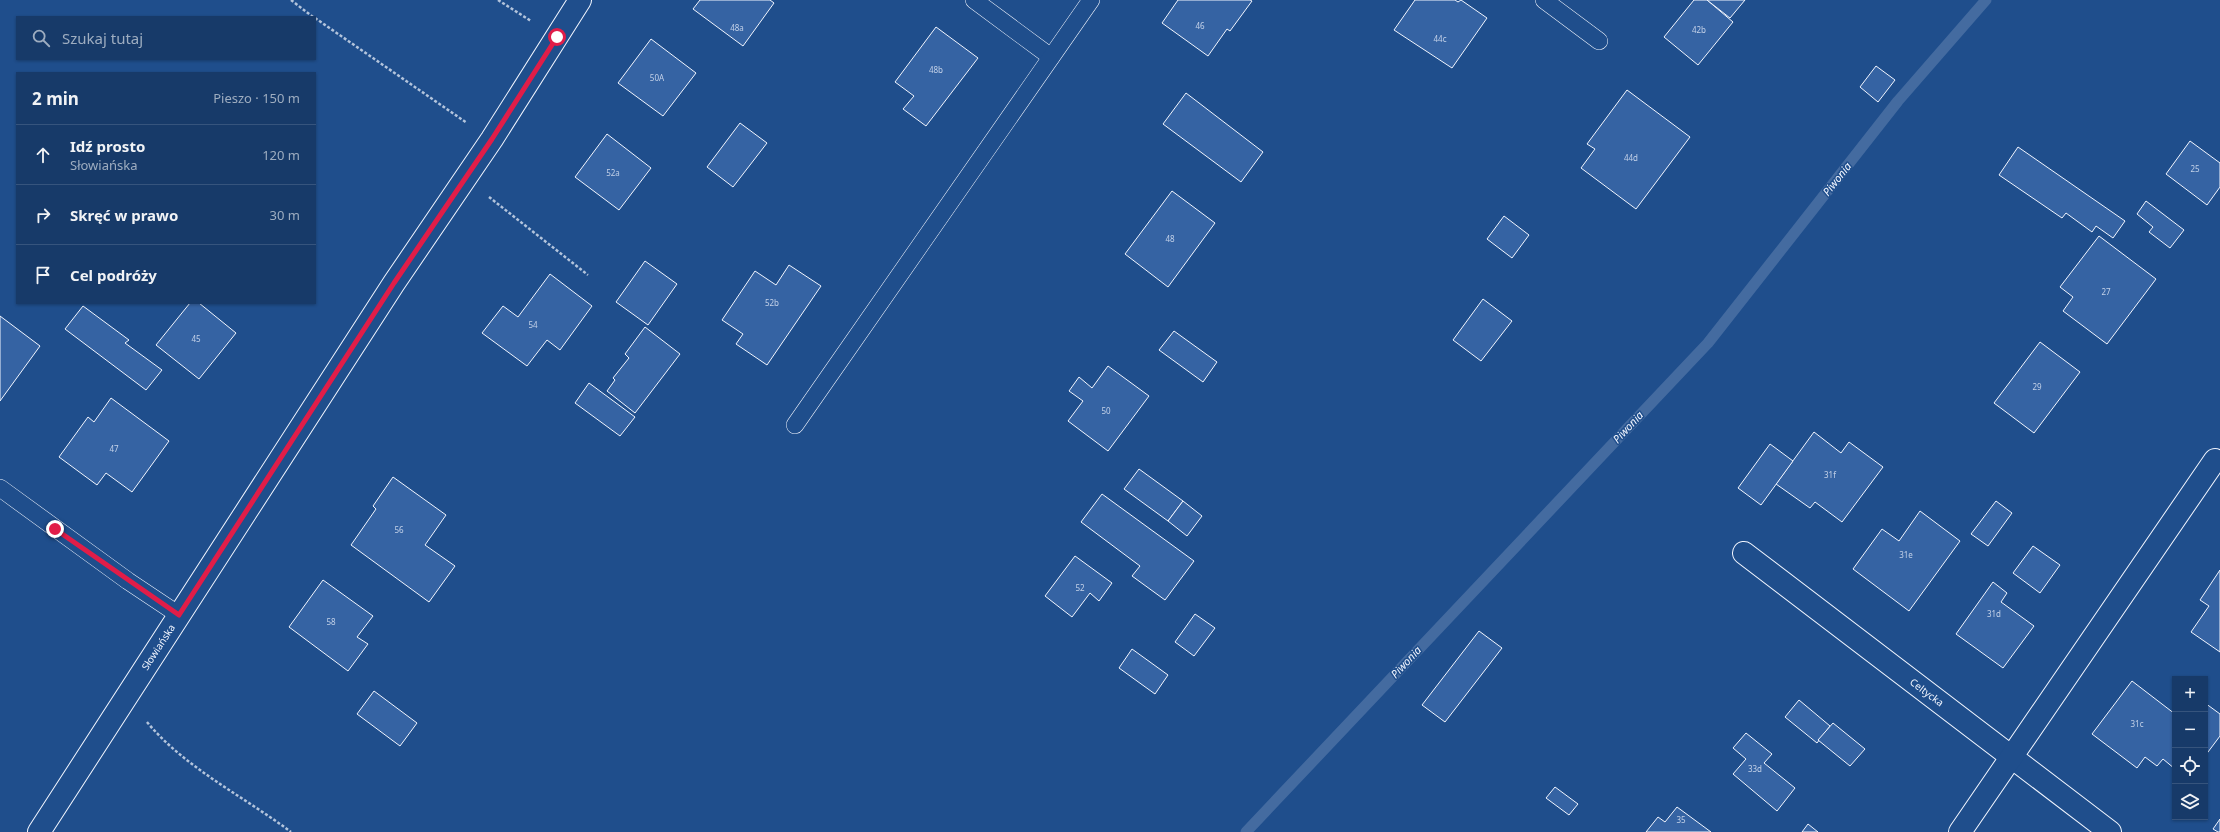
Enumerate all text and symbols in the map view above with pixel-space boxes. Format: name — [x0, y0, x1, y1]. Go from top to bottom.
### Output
search box — [16, 16, 316, 60]
house number: 46 — [1195, 20, 1205, 31]
house number: 48a — [730, 22, 744, 33]
house number: 42b — [1692, 24, 1706, 35]
icon: search — [30, 27, 52, 49]
text: Szukaj tutaj — [62, 28, 143, 48]
route start — [548, 28, 566, 46]
house number: 44c — [1434, 33, 1447, 44]
house number: 48b — [929, 64, 943, 75]
house number: 50A — [650, 72, 665, 83]
text: 2 min — [32, 87, 79, 110]
text: Pieszo · 150 m — [213, 89, 300, 107]
text: Idź prosto — [70, 136, 145, 156]
icon: ahead — [32, 144, 54, 166]
text: 120 m — [262, 146, 300, 164]
house number: 44d — [1624, 152, 1638, 163]
text: Słowiańska — [70, 156, 137, 174]
water label: Piwonia — [1819, 158, 1855, 199]
house number: 25 — [2190, 163, 2200, 174]
house number: 52a — [606, 167, 620, 178]
icon: right — [32, 204, 54, 226]
text: Skręć w prawo — [70, 205, 178, 225]
text: 30 m — [270, 206, 300, 224]
house number: 48 — [1165, 233, 1175, 244]
icon: arrive — [32, 264, 54, 286]
text: Cel podróży — [70, 265, 157, 285]
house number: 27 — [2101, 286, 2111, 297]
house number: 52b — [765, 297, 779, 308]
house number: 54 — [528, 319, 538, 330]
house number: 45 — [191, 333, 201, 344]
house number: 29 — [2032, 381, 2042, 392]
house number: 50 — [1101, 405, 1111, 416]
water label: Piwonia — [1609, 407, 1647, 446]
house number: 47 — [109, 443, 119, 454]
house number: 31f — [1824, 469, 1837, 480]
route end — [46, 520, 64, 538]
house number: 56 — [394, 524, 404, 535]
house number: 31e — [1899, 549, 1913, 560]
house number: 52 — [1075, 582, 1085, 593]
house number: 31d — [1987, 608, 2001, 619]
house number: 58 — [326, 616, 336, 627]
street label: Słowiańska — [138, 621, 178, 673]
water label: Piwonia — [1387, 642, 1425, 681]
street label: Celtycka — [1907, 675, 1947, 709]
map controls — [2172, 676, 2208, 820]
button: + — [2172, 676, 2208, 712]
button: − — [2172, 712, 2208, 748]
house number: 31c — [2131, 718, 2144, 729]
button: locate — [2172, 748, 2208, 784]
house number: 33d — [1748, 763, 1762, 774]
button: layers — [2172, 784, 2208, 820]
house number: 35 — [1676, 814, 1686, 825]

